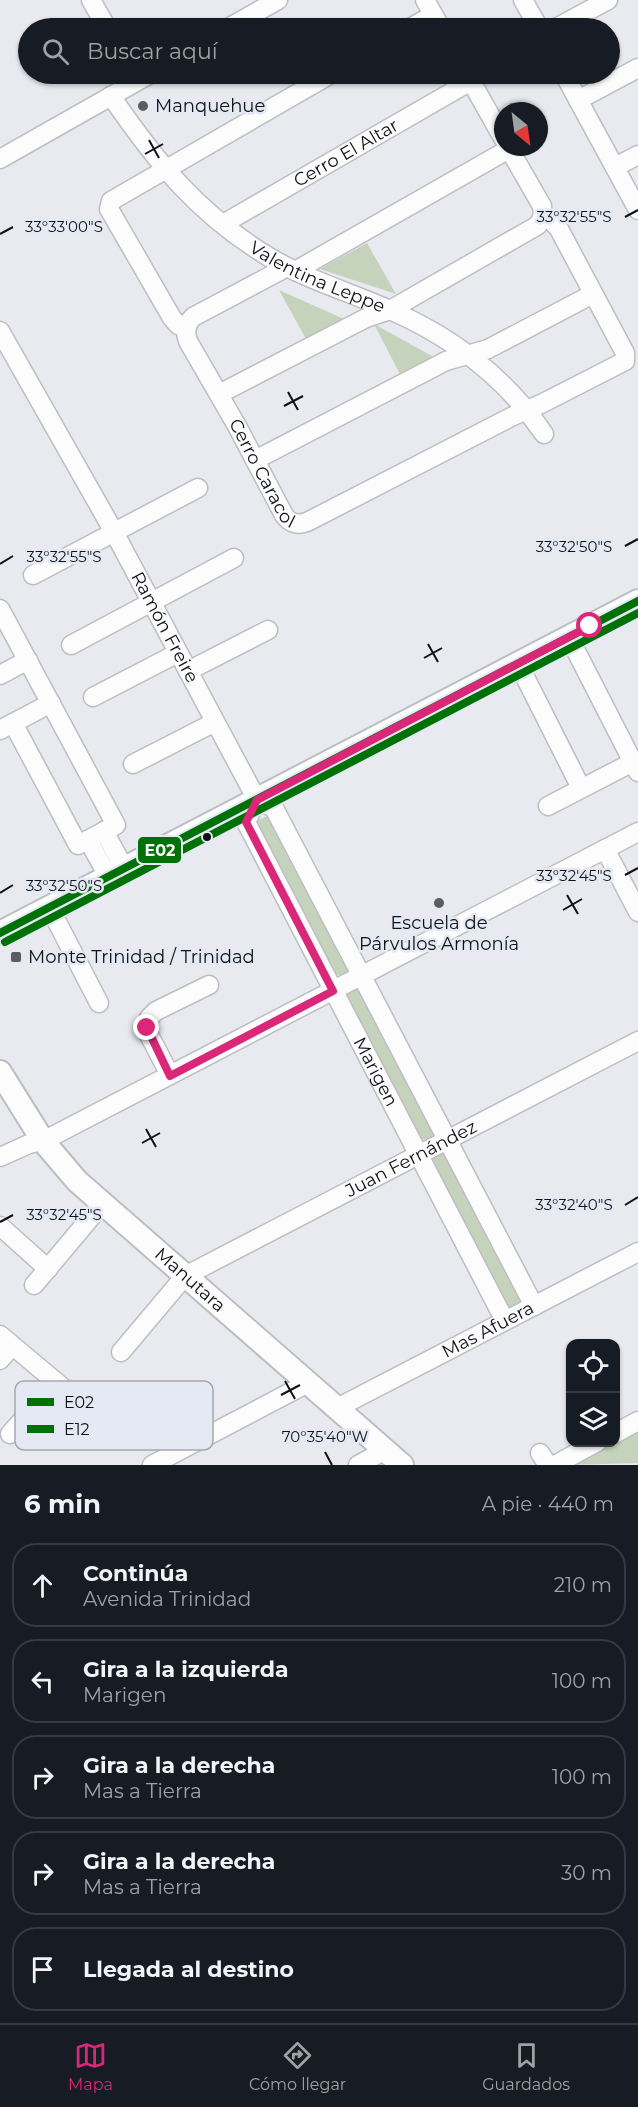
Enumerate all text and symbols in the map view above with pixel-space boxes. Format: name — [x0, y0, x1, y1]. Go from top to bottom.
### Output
search box — [18, 18, 620, 84]
icon: search — [39, 35, 72, 68]
text: Buscar aquí — [87, 38, 218, 65]
place label: Manquehue — [155, 95, 265, 117]
marker: Manquehue — [136, 99, 150, 113]
north arrow — [494, 102, 548, 156]
street label: Cerro El Altar — [290, 114, 402, 192]
text: 33°32'55"S — [537, 207, 611, 226]
text: 33°33'00"S — [25, 217, 103, 236]
street label: Valentina Leppe — [245, 237, 388, 318]
street label: Cerro Caracol — [224, 415, 299, 533]
text: 33°32'50"S — [536, 537, 612, 556]
text: 33°32'55"S — [27, 547, 101, 566]
street label: Ramón Freire — [126, 568, 203, 687]
route start — [576, 612, 602, 638]
unlabelled marker — [201, 831, 213, 843]
line badge: E02 — [137, 836, 182, 864]
text: E02 — [145, 841, 175, 860]
text: 33°32'45"S — [536, 866, 612, 885]
text: 33°32'50"S — [26, 876, 102, 895]
marker: Escuela de Párvulos Armonía — [432, 896, 446, 910]
place label: Escuela de Párvulos Armonía — [359, 912, 519, 955]
place label: Monte Trinidad / Trinidad — [28, 946, 255, 968]
marker: Monte Trinidad / Trinidad — [9, 950, 23, 964]
route end — [133, 1014, 159, 1040]
street label: Marigen — [349, 1033, 403, 1110]
street label: Juan Fernández — [341, 1116, 480, 1202]
text: 33°32'40"S — [535, 1195, 613, 1214]
text: 33°32'45"S — [26, 1205, 102, 1224]
street label: Manutara — [150, 1243, 230, 1317]
street label: Mas Afuera — [438, 1297, 538, 1363]
map controls — [566, 1339, 620, 1447]
button: locate — [566, 1339, 620, 1393]
legend — [15, 1381, 213, 1450]
text: E02 — [64, 1393, 94, 1412]
button: layers — [566, 1393, 620, 1447]
text: E12 — [64, 1420, 90, 1439]
text: 70°35'40"W — [282, 1427, 369, 1446]
text: 6 min — [24, 1488, 101, 1520]
text: A pie · 440 m — [482, 1492, 614, 1516]
text: Continúa — [83, 1560, 188, 1587]
icon: ahead — [26, 1569, 59, 1602]
text: 210 m — [554, 1573, 612, 1597]
text: Avenida Trinidad — [83, 1587, 251, 1611]
text: Gira a la izquierda — [83, 1656, 289, 1683]
icon: left — [26, 1665, 59, 1698]
text: 100 m — [552, 1669, 612, 1693]
text: Marigen — [83, 1683, 166, 1707]
text: Gira a la derecha — [83, 1752, 275, 1779]
icon: right — [26, 1761, 59, 1794]
text: 100 m — [552, 1765, 612, 1789]
text: Mas a Tierra — [83, 1779, 202, 1803]
text: Gira a la derecha — [83, 1848, 275, 1875]
icon: right — [26, 1857, 59, 1890]
text: 30 m — [561, 1861, 612, 1885]
text: Mas a Tierra — [83, 1875, 202, 1899]
icon: arrive — [26, 1953, 59, 1986]
text: Llegada al destino — [83, 1956, 294, 1983]
tab: Mapa — [68, 2039, 113, 2094]
tab: Cómo llegar — [249, 2039, 346, 2094]
tab: Guardados — [482, 2039, 570, 2094]

